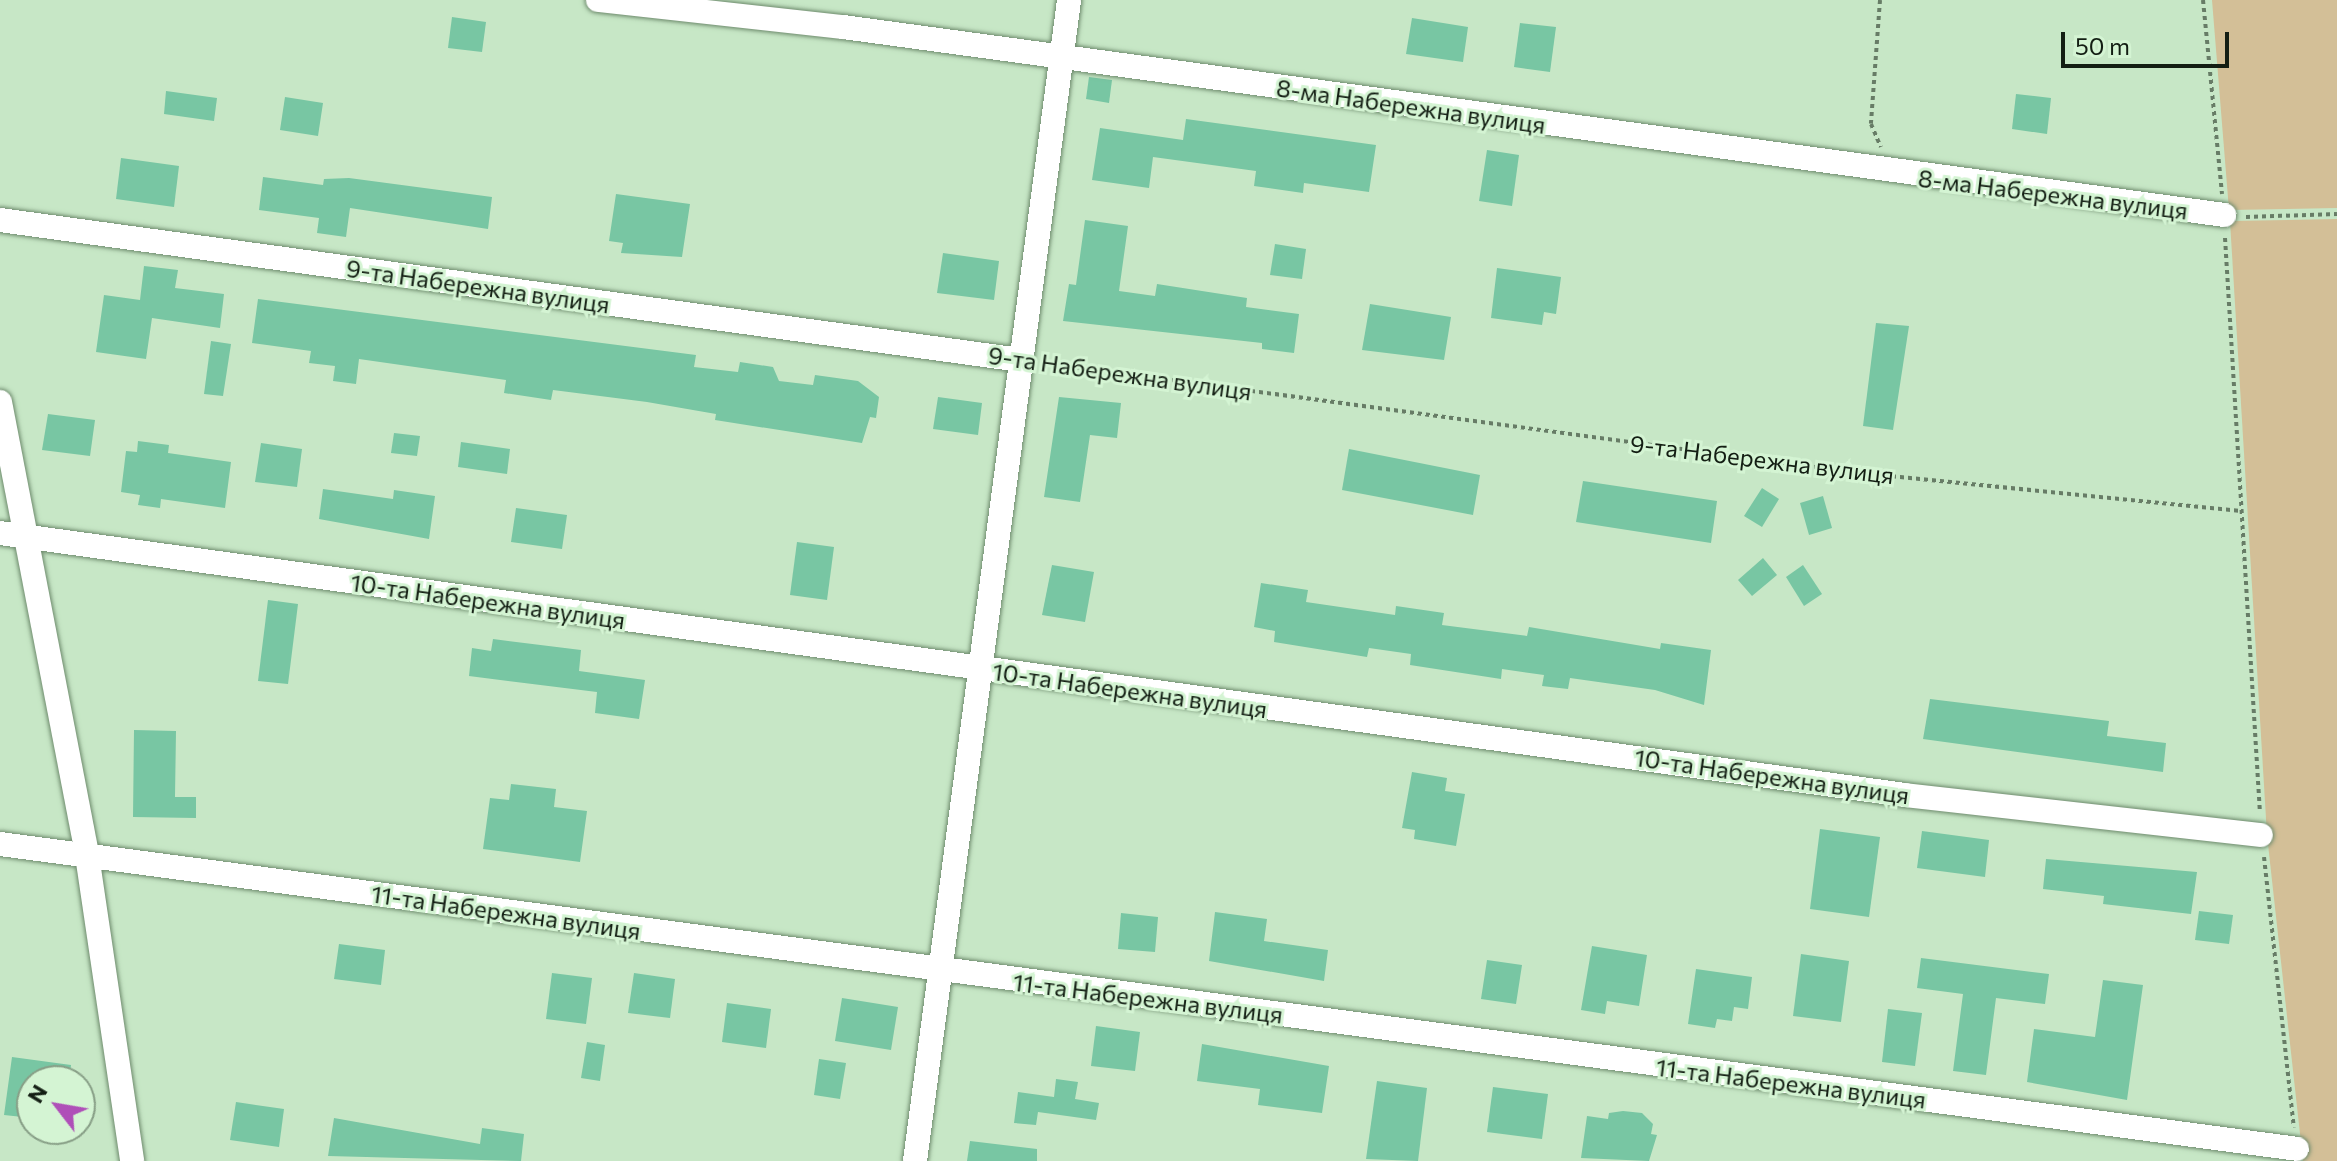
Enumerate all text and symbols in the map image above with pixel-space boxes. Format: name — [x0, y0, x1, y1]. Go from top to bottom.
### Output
scale bar — [2065, 16, 2233, 66]
text: 50 m — [2075, 31, 2130, 60]
street label: 8-ма Набережна вулиця — [1275, 73, 1547, 139]
street label: 8-ма Набережна вулиця — [1917, 163, 2189, 225]
street label: 9-та Набережна вулиця — [344, 253, 612, 319]
street label: 9-та Набережна вулиця — [986, 340, 1254, 406]
street label: 9-та Набережна вулиця — [1628, 429, 1896, 489]
street label: 10-та Набережна вулиця — [349, 567, 627, 635]
street label: 10-та Набережна вулиця — [991, 656, 1269, 724]
street label: 10-та Набережна вулиця — [1633, 742, 1911, 810]
street label: 11-та Набережна вулиця — [370, 879, 642, 945]
street label: 11-та Набережна вулиця — [1011, 967, 1285, 1029]
street label: 11-та Набережна вулиця — [1654, 1052, 1928, 1114]
north arrow — [16, 1065, 96, 1145]
text: N — [21, 1079, 53, 1107]

